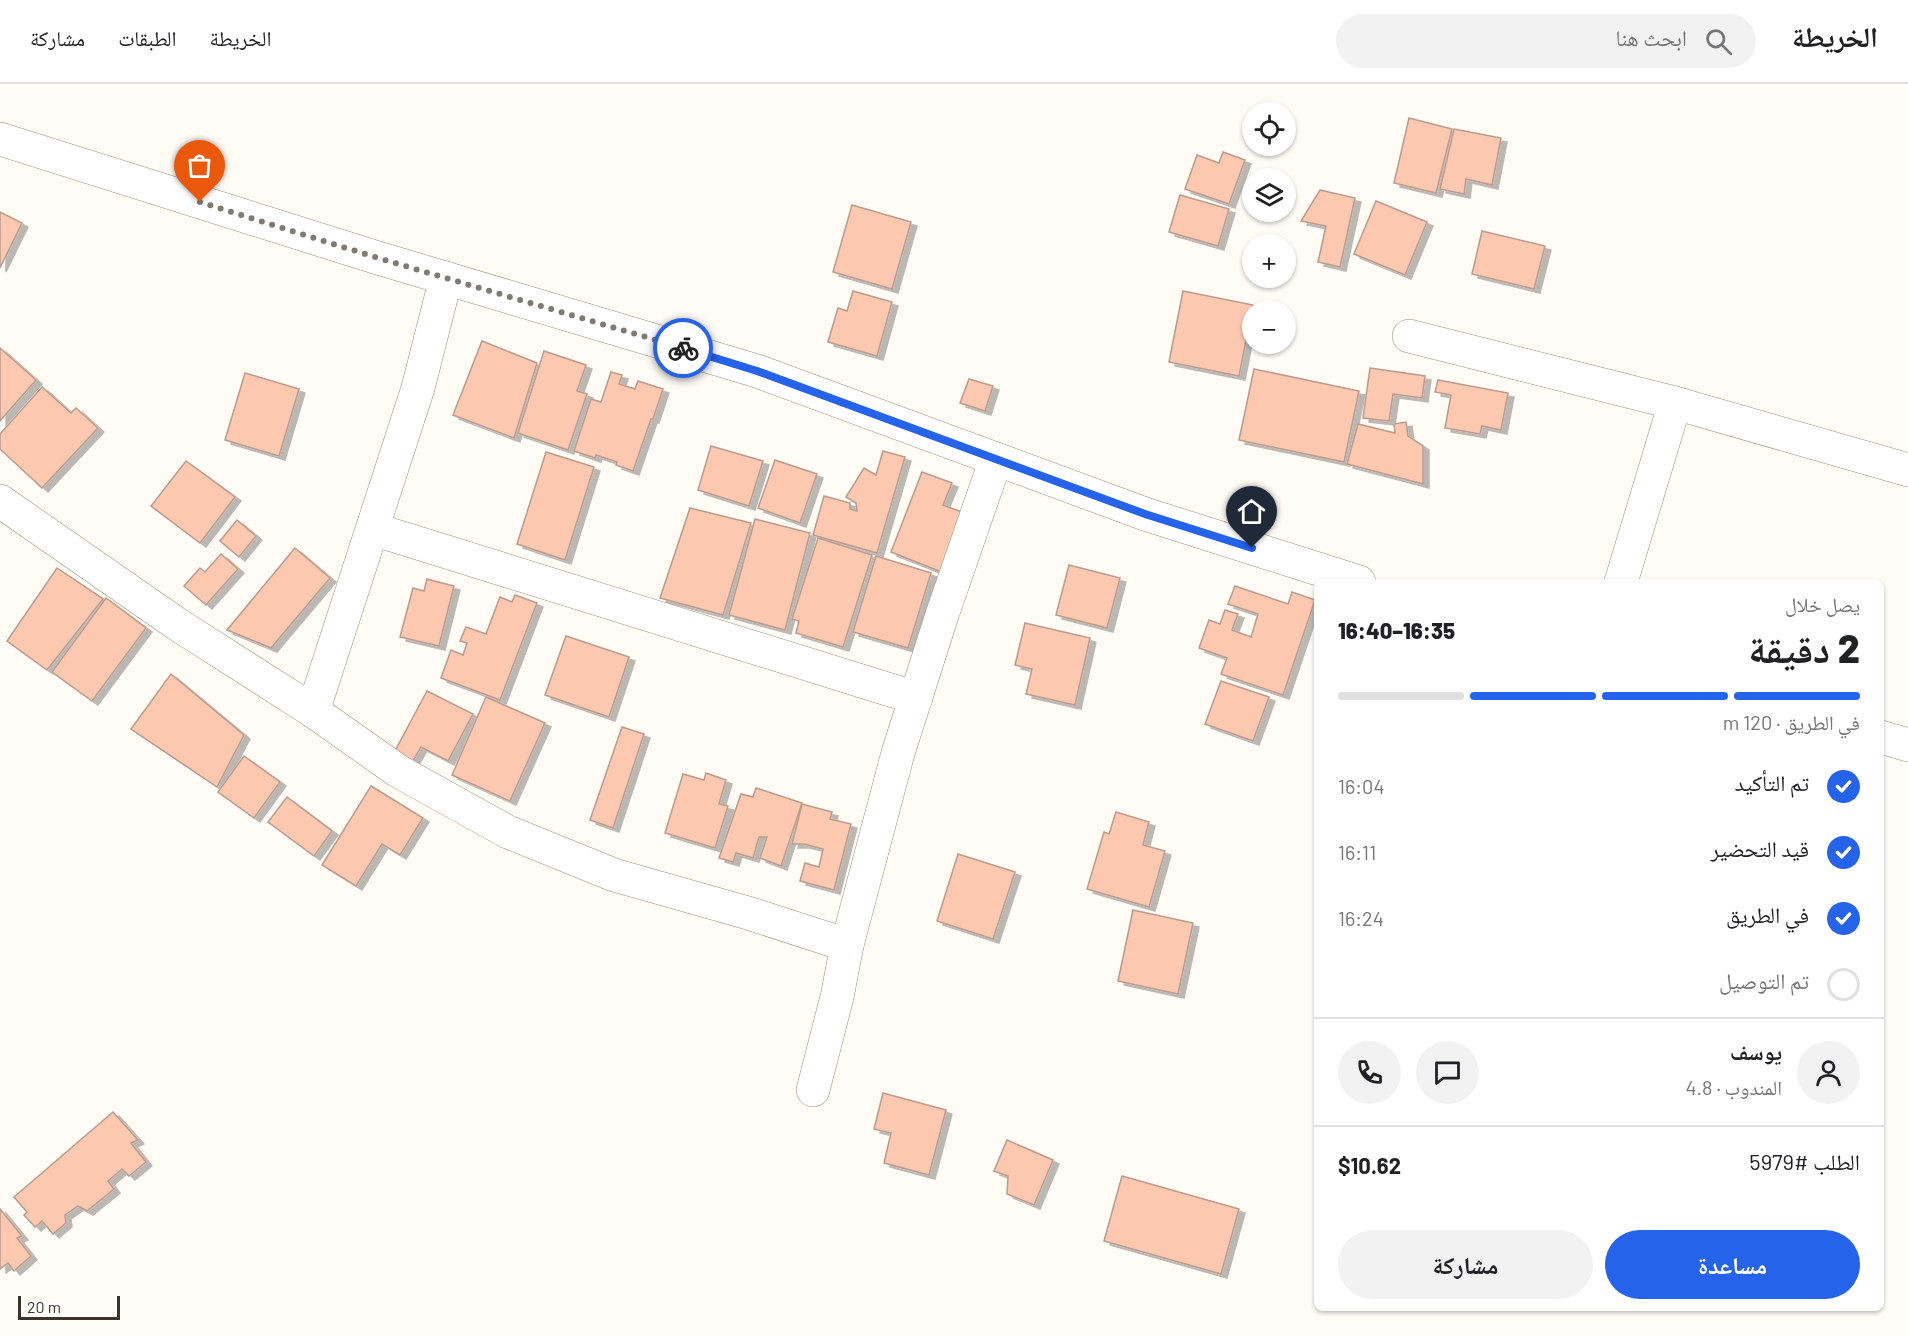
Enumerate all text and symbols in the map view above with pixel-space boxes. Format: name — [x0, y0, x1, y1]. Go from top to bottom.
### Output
search box — [1336, 14, 1756, 68]
text: الخريطة — [1792, 19, 1878, 53]
text: ابحث هنا — [1616, 24, 1687, 50]
text: مشاركة — [30, 25, 85, 50]
text: الطبقات — [118, 25, 177, 50]
text: الخريطة — [210, 25, 271, 50]
icon: search — [1702, 25, 1735, 58]
map controls — [1242, 102, 1296, 354]
button: locate — [1242, 102, 1296, 156]
pin — [174, 140, 225, 202]
icon: bag — [183, 149, 216, 182]
button: layers — [1242, 168, 1296, 222]
button: + — [1242, 234, 1296, 288]
button: − — [1242, 300, 1296, 354]
courier — [653, 318, 713, 378]
icon: bike — [667, 332, 700, 365]
pin — [1226, 486, 1277, 548]
icon: home — [1235, 495, 1268, 528]
text: يصل خلال — [1785, 592, 1860, 616]
text: 16:35–16:40 — [1338, 617, 1455, 643]
text: 2 دقيقة — [1748, 624, 1860, 671]
text: في الطريق · 120 m — [1723, 710, 1860, 734]
text: تم التأكيد — [1735, 769, 1809, 795]
icon: check — [1827, 770, 1860, 803]
text: 16:04 — [1338, 774, 1384, 798]
text: قيد التحضير — [1711, 835, 1809, 861]
icon: check — [1827, 836, 1860, 869]
text: 16:11 — [1338, 840, 1376, 864]
text: في الطريق — [1726, 901, 1809, 927]
icon: check — [1827, 902, 1860, 935]
text: 16:24 — [1338, 906, 1384, 930]
text: تم التوصيل — [1719, 967, 1809, 993]
text: يوسف — [1730, 1038, 1782, 1064]
button: phone — [1338, 1041, 1401, 1104]
button: chat — [1416, 1041, 1479, 1104]
button: person — [1797, 1041, 1860, 1104]
text: المندوب · 4.8 — [1685, 1075, 1782, 1099]
text: الطلب #5979 — [1749, 1148, 1860, 1174]
text: $10.62 — [1338, 1152, 1401, 1178]
button: مشاركة — [1338, 1230, 1593, 1299]
button: مساعدة — [1605, 1230, 1860, 1299]
scale bar — [18, 1293, 120, 1320]
text: 20 m — [27, 1297, 61, 1316]

